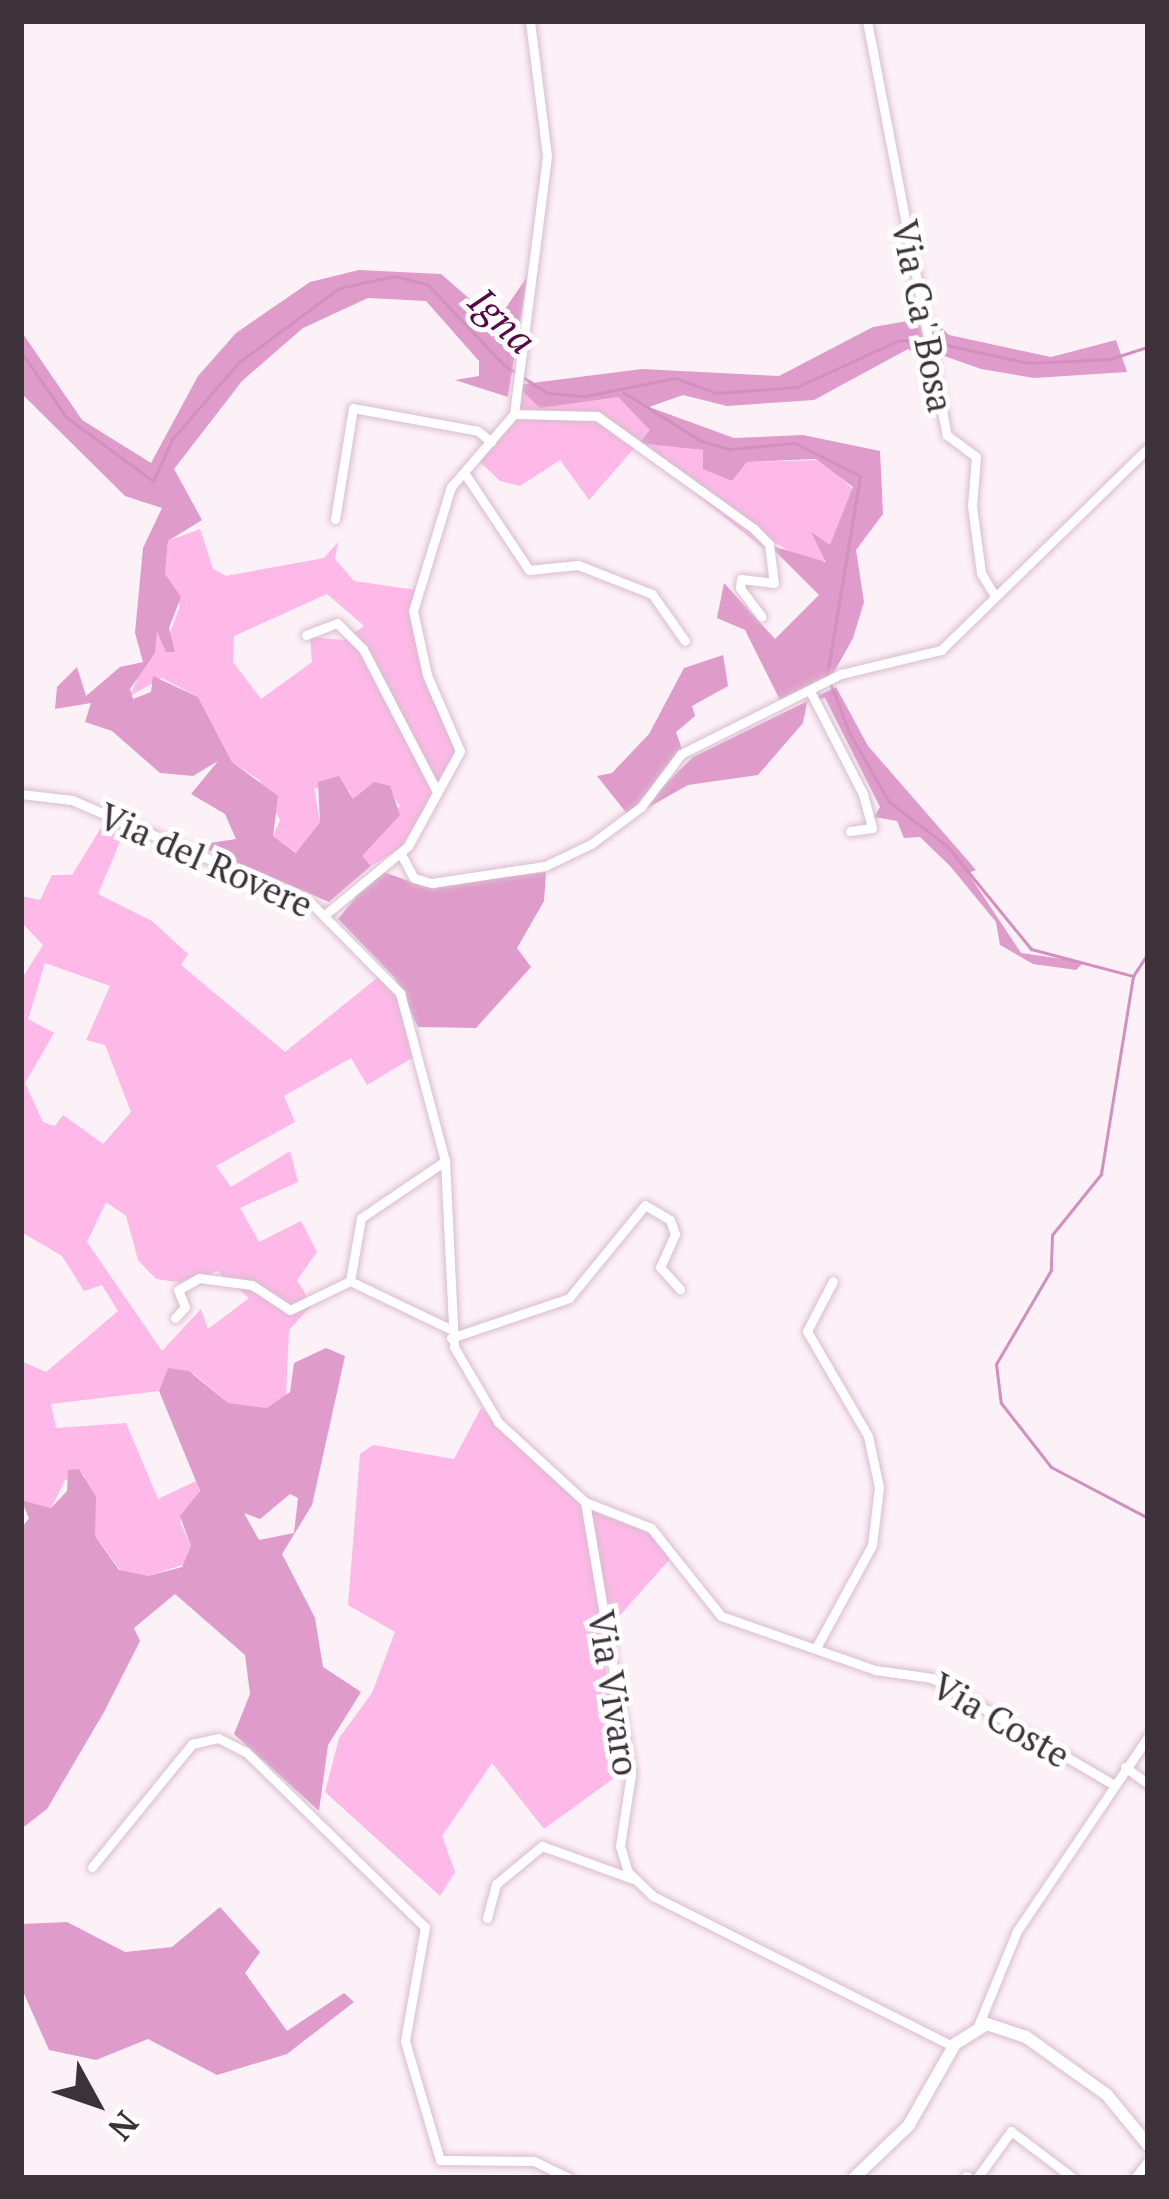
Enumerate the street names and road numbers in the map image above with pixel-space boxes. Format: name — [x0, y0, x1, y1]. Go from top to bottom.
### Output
street label: Via Ca' Bosa — [883, 216, 963, 416]
street label: Via del Rovere — [93, 794, 319, 926]
street label: Via Vivaro — [580, 1607, 648, 1779]
street label: Via Coste — [925, 1663, 1077, 1777]

